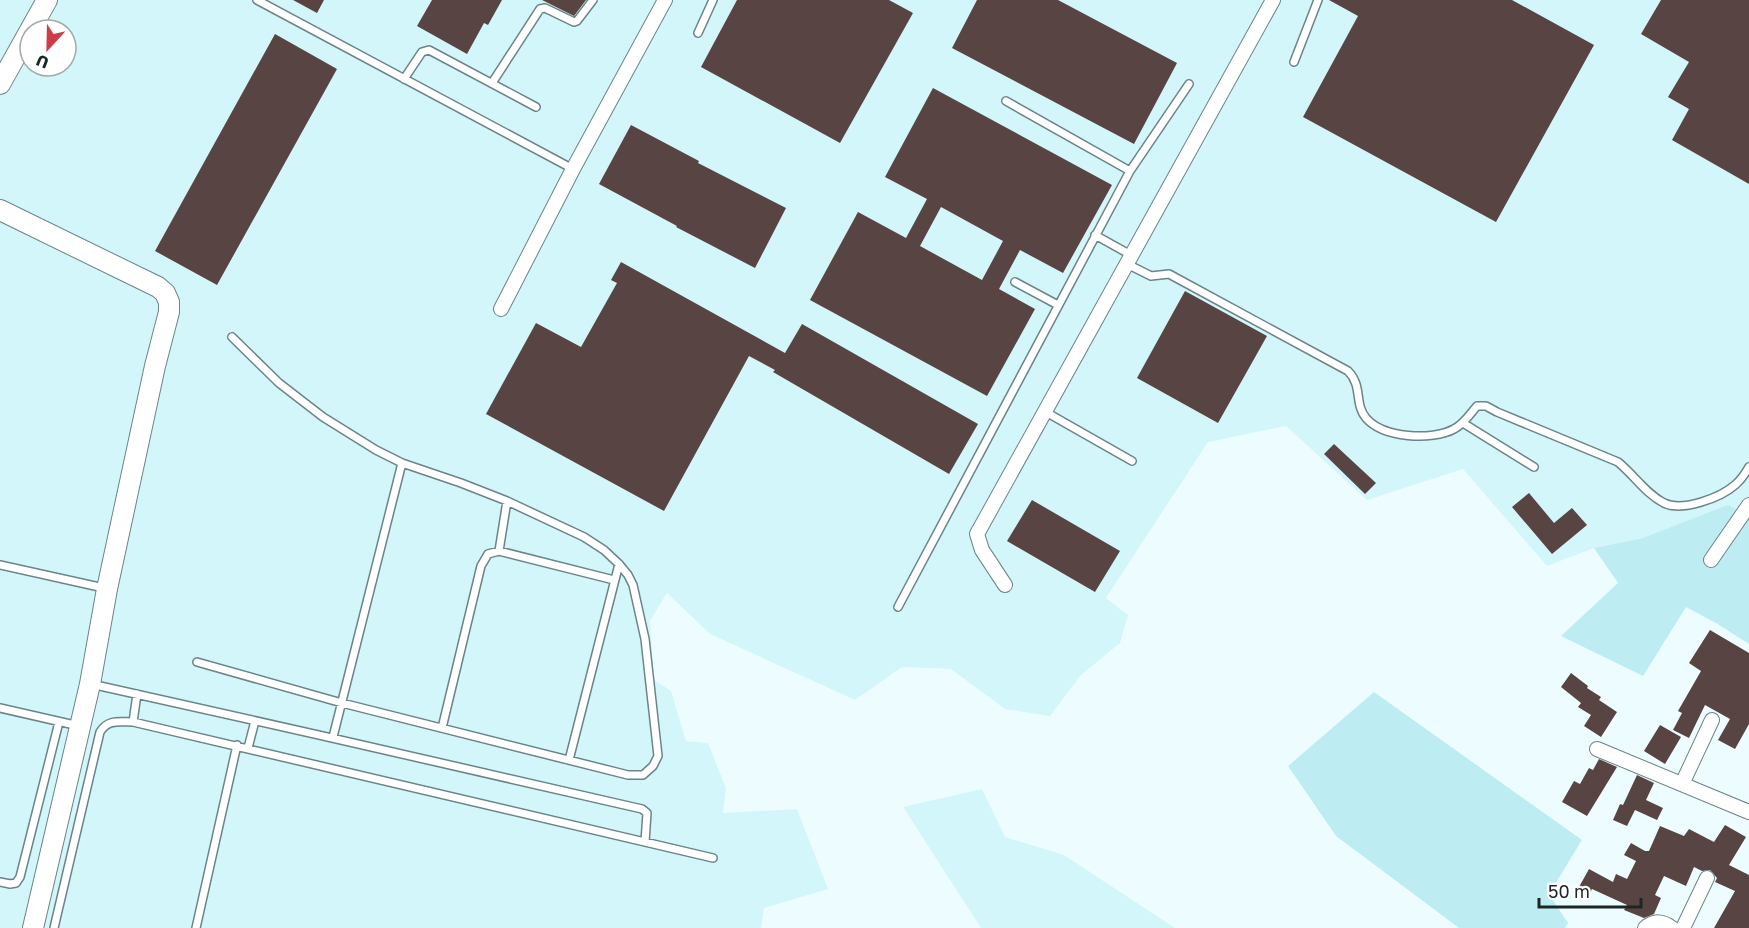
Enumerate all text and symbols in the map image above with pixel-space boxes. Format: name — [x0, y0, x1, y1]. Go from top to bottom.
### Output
north arrow — [18, 18, 78, 78]
text: U — [33, 50, 52, 73]
scale bar — [1539, 871, 1641, 909]
text: 50 m — [1548, 880, 1590, 902]

